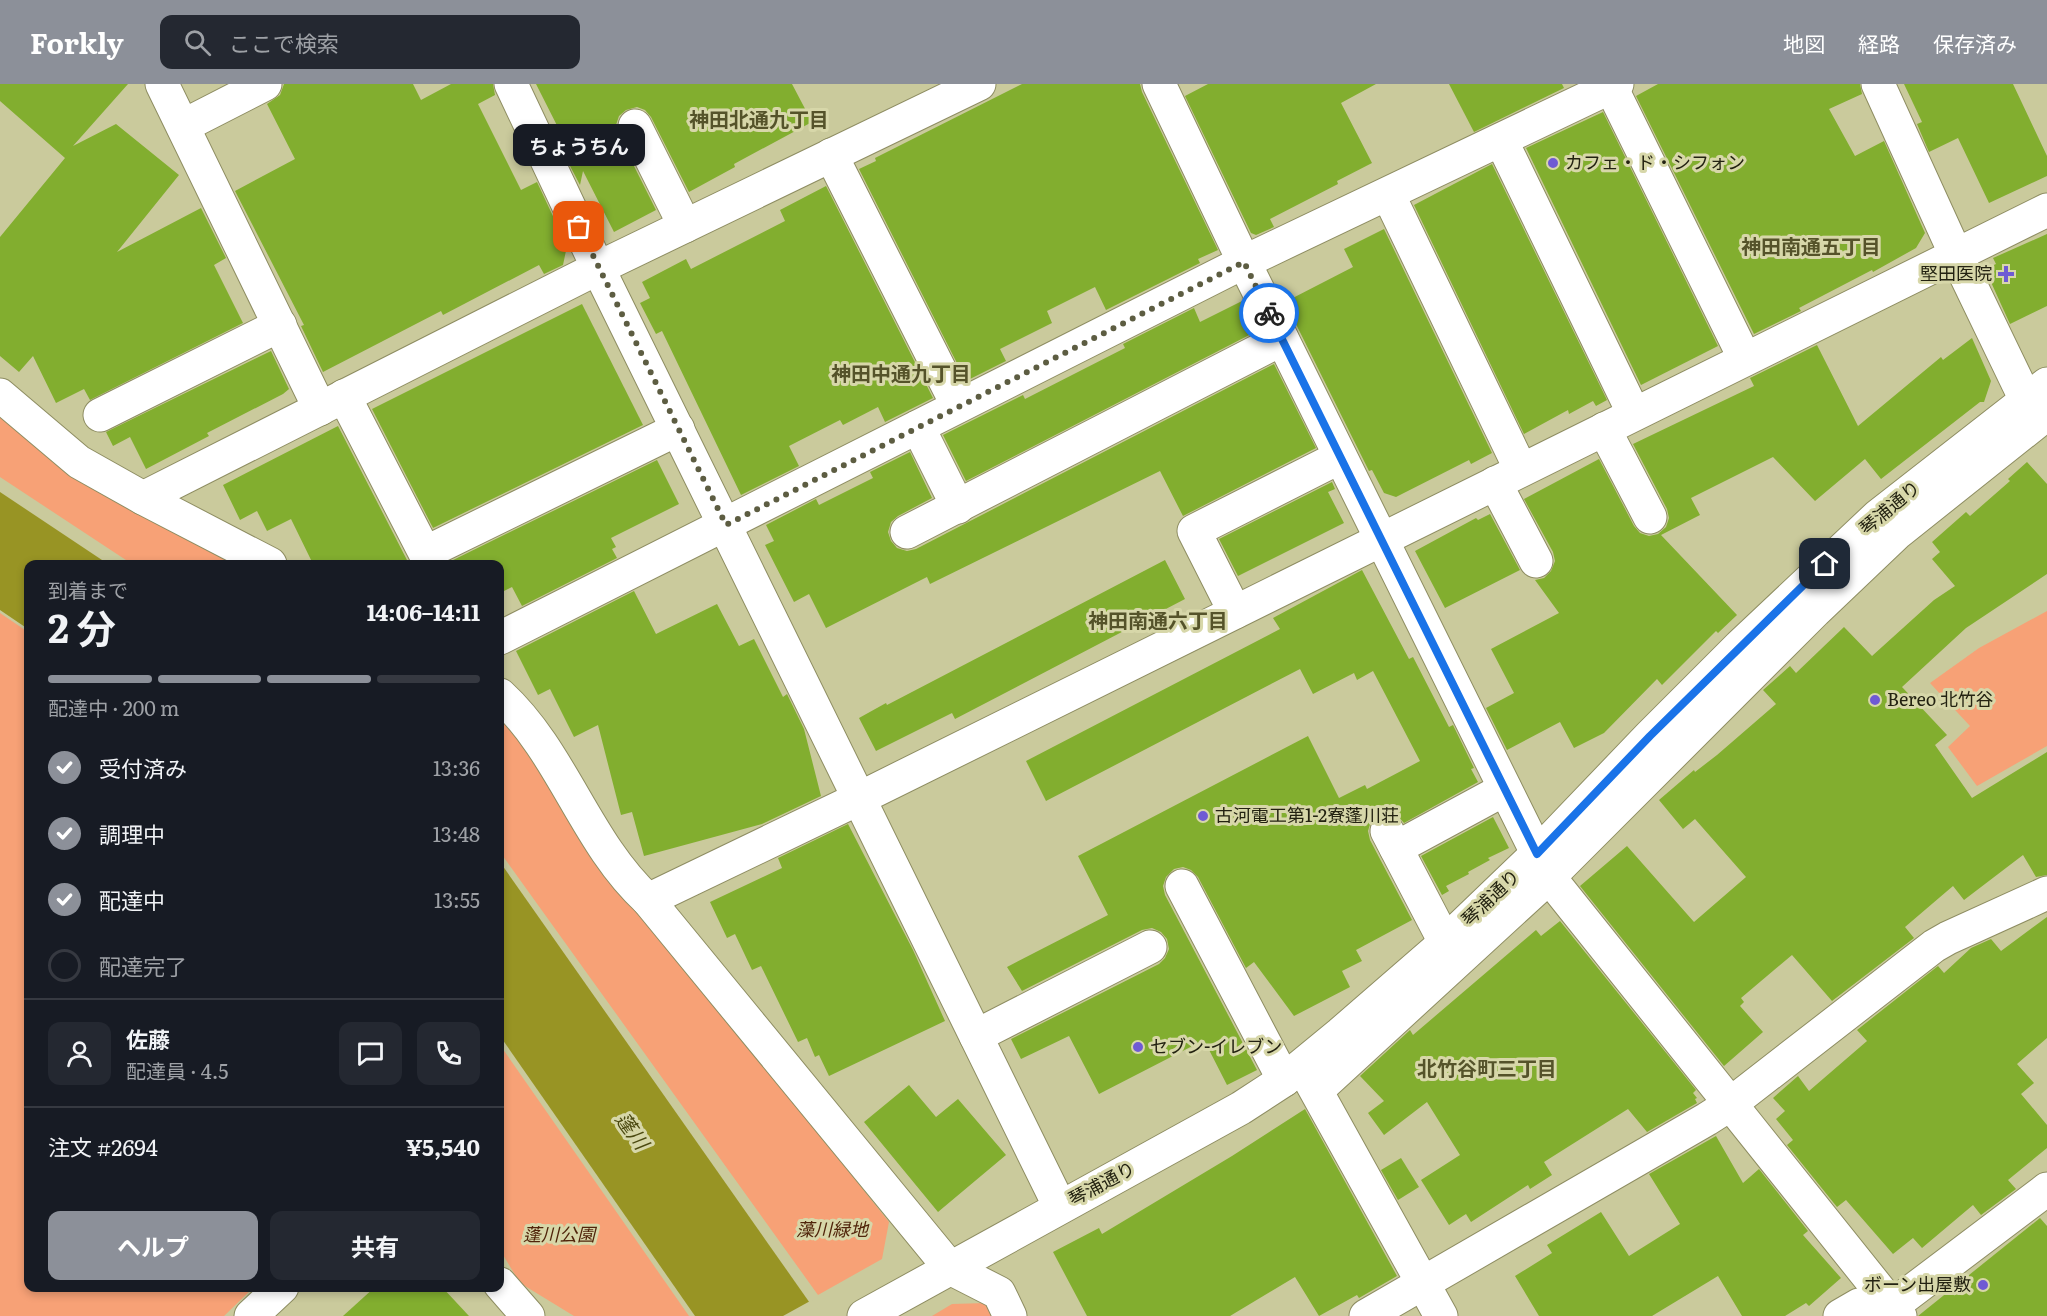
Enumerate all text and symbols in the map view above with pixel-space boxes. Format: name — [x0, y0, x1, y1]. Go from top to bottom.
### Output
search box — [160, 15, 580, 69]
text: Forkly — [30, 21, 124, 63]
icon: search — [181, 26, 214, 59]
text: ここで検索 — [229, 26, 339, 59]
text: 地図 — [1783, 27, 1825, 58]
text: 経路 — [1858, 27, 1900, 58]
text: 保存済み — [1933, 27, 2017, 58]
district label: 神田北通九丁目 — [689, 103, 829, 133]
callout: ちょうちん — [513, 125, 645, 167]
text: ちょうちん — [529, 130, 629, 160]
place label: カフェ・ド・シフォン — [1565, 148, 1745, 175]
marker: カフェ・ド・シフォン — [1546, 156, 1560, 170]
pin — [553, 201, 604, 252]
icon: bag — [562, 210, 595, 243]
district label: 神田南通五丁目 — [1741, 230, 1881, 260]
place label: 堅田医院 — [1920, 259, 1992, 286]
marker: 堅田医院 — [1997, 265, 2015, 283]
courier — [1239, 283, 1299, 343]
icon: bike — [1253, 297, 1286, 330]
district label: 神田中通九丁目 — [831, 357, 971, 387]
street label: 琴浦通り — [1853, 473, 1925, 540]
pin — [1799, 538, 1850, 589]
icon: home — [1808, 547, 1841, 580]
text: 到着まで — [48, 574, 128, 604]
text: 14:06–14:11 — [367, 595, 480, 628]
text: 2 分 — [48, 597, 116, 655]
district label: 神田南通六丁目 — [1088, 604, 1228, 634]
place label: Bereo 北竹谷 — [1887, 685, 1994, 712]
text: 配達中 · 200 m — [48, 692, 179, 722]
marker: Bereo 北竹谷 — [1868, 693, 1882, 707]
icon: check — [48, 751, 81, 784]
text: 受付済み — [99, 751, 187, 784]
text: 13:36 — [433, 752, 480, 782]
place label: 古河電工第1-2寮蓬川荘 — [1215, 801, 1399, 828]
marker: 古河電工第1-2寮蓬川荘 — [1196, 809, 1210, 823]
icon: check — [48, 817, 81, 850]
text: 調理中 — [99, 817, 165, 850]
text: 13:48 — [433, 818, 480, 848]
street label: 琴浦通り — [1455, 862, 1525, 932]
icon: check — [48, 883, 81, 916]
text: 配達中 — [99, 883, 165, 916]
text: 13:55 — [434, 884, 480, 914]
text: 配達完了 — [99, 949, 187, 982]
button: person — [48, 1022, 111, 1085]
text: 佐藤 — [126, 1022, 170, 1055]
button: chat — [339, 1022, 402, 1085]
button: phone — [417, 1022, 480, 1085]
place label: セブン-イレブン — [1150, 1032, 1282, 1059]
marker: セブン-イレブン — [1131, 1040, 1145, 1054]
district label: 北竹谷町三丁目 — [1417, 1052, 1557, 1082]
text: 配達員 · 4.5 — [126, 1055, 229, 1085]
water label: 蓬川 — [610, 1105, 659, 1156]
text: 注文 #2694 — [48, 1130, 158, 1163]
text: ¥5,540 — [406, 1130, 480, 1163]
street label: 琴浦通り — [1063, 1154, 1139, 1211]
button: ヘルプ — [48, 1211, 258, 1280]
button: 共有 — [270, 1211, 480, 1280]
park label: 藻川緑地 — [796, 1215, 870, 1242]
park label: 蓬川公園 — [523, 1220, 598, 1247]
place label: ボーン出屋敷 — [1864, 1270, 1971, 1297]
marker: ボーン出屋敷 — [1976, 1278, 1990, 1292]

